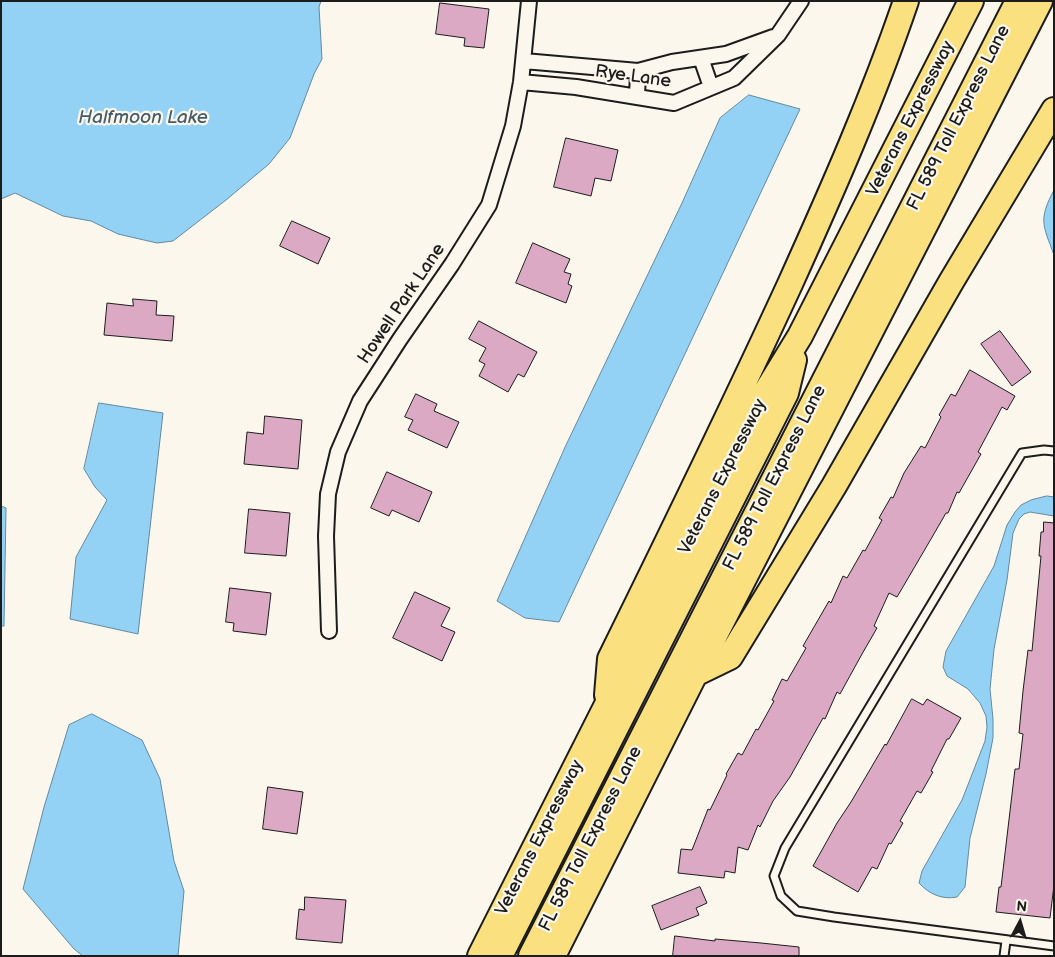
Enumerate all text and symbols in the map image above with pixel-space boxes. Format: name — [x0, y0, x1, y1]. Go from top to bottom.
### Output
street label: FL 589 Toll Express Lane — [903, 22, 1015, 214]
street label: Veterans Expressway — [862, 38, 960, 200]
street label: Rye Lane — [594, 61, 672, 93]
water label: Halfmoon Lake — [78, 107, 208, 129]
street label: Howell Park Lane — [354, 240, 450, 368]
street label: FL 589 Toll Express Lane — [719, 382, 831, 574]
street label: Veterans Expressway — [674, 396, 772, 558]
street label: FL 589 Toll Express Lane — [535, 743, 647, 935]
street label: Veterans Expressway — [491, 757, 589, 919]
north arrow — [995, 897, 1045, 947]
text: N — [1015, 898, 1028, 916]

